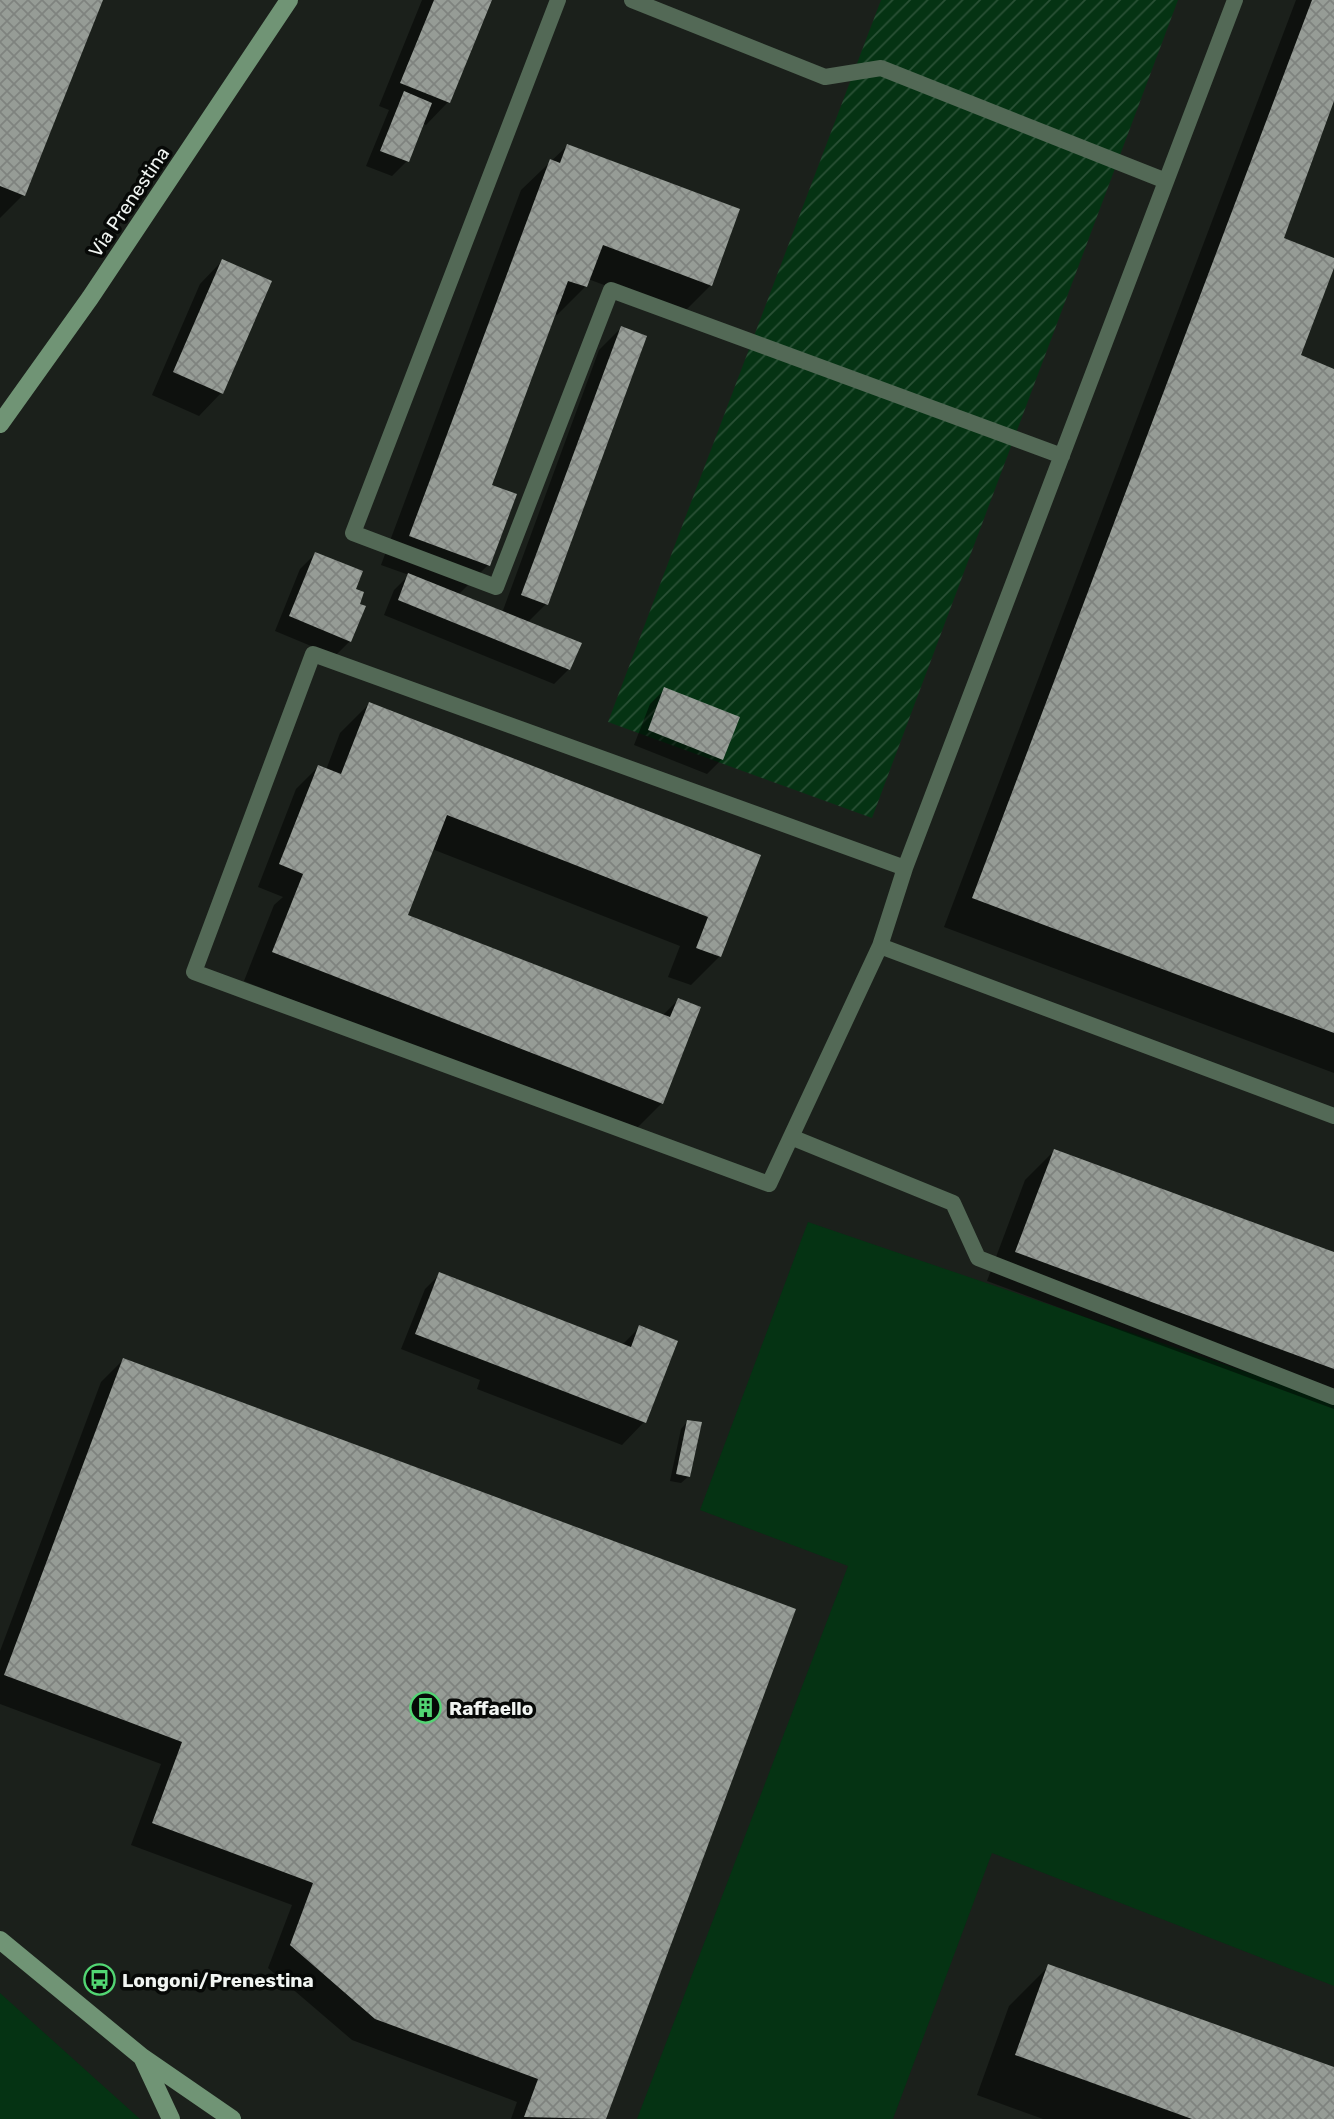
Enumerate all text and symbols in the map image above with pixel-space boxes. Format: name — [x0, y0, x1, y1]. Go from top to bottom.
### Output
street label: Via Prenestina — [84, 143, 174, 261]
building icon: Raffaello — [409, 1691, 443, 1725]
place label: Raffaello — [449, 1697, 533, 1720]
bus stop icon: Longoni/Prenestina — [82, 1963, 116, 1997]
place label: Longoni/Prenestina — [122, 1969, 314, 1992]

